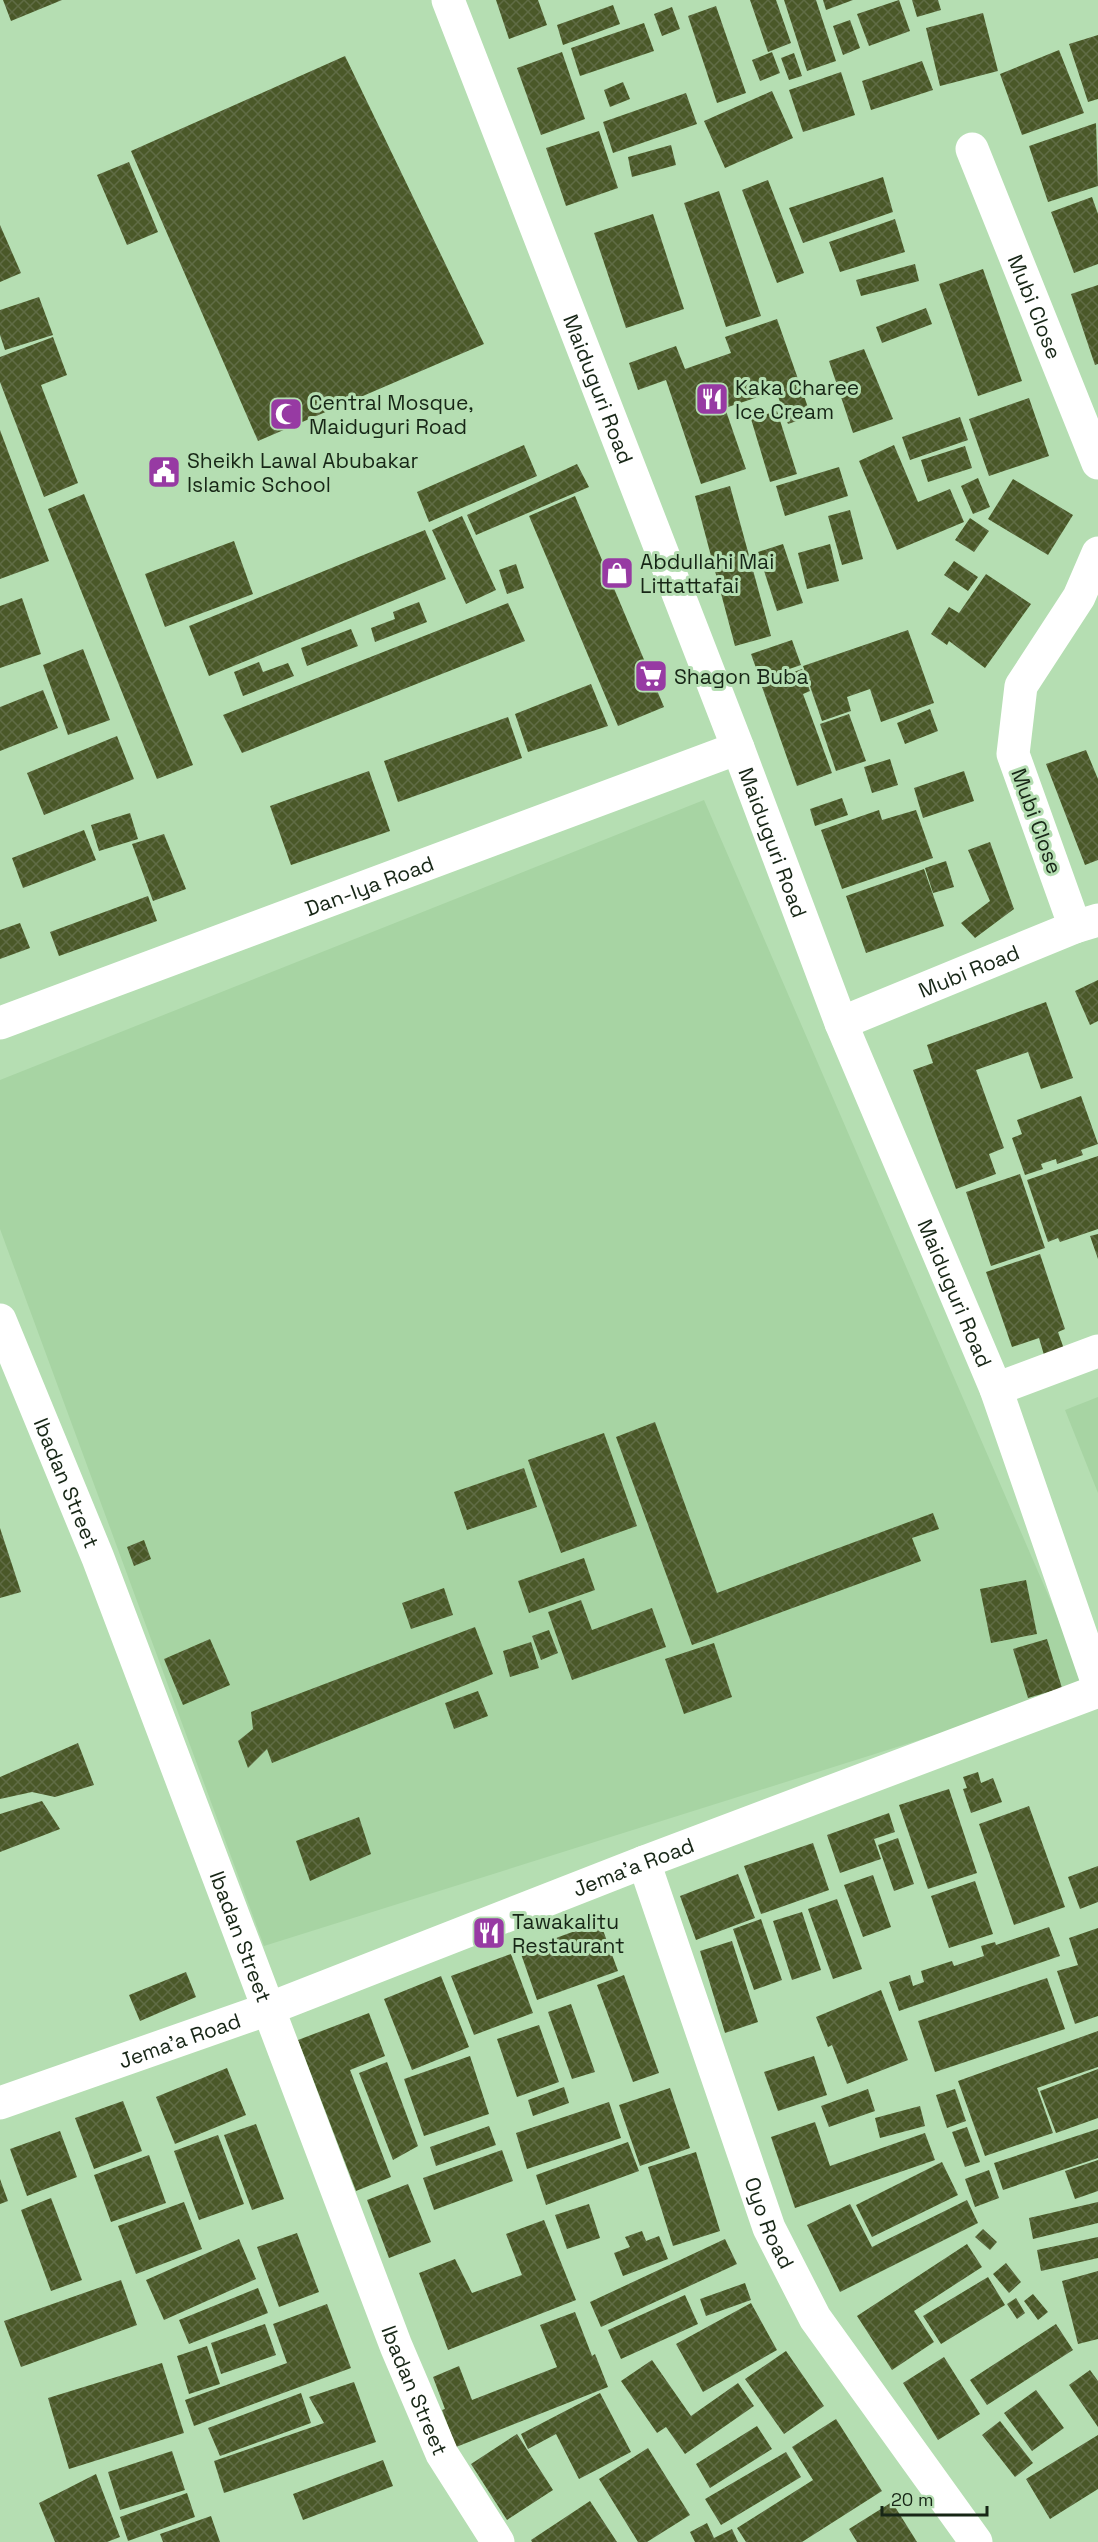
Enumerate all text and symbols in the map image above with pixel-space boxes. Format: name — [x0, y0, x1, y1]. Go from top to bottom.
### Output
street label: Mubi Close — [1002, 251, 1068, 363]
street label: Maiduguri Road — [558, 310, 640, 467]
place label: Kaka Charee Ice Cream — [735, 374, 859, 425]
restaurant icon: Kaka Charee Ice Cream — [694, 381, 730, 417]
place label: Central Mosque, Maiduguri Road — [309, 389, 473, 440]
mosque icon: Central Mosque, Maiduguri Road — [268, 396, 304, 432]
place label: Sheikh Lawal Abubakar Islamic School — [187, 447, 419, 498]
public building icon: Sheikh Lawal Abubakar Islamic School — [146, 454, 182, 490]
place label: Abdullahi Mai Littattafai — [640, 548, 774, 599]
shop icon: Abdullahi Mai Littattafai — [599, 555, 635, 591]
supermarket icon: Shagon Buba — [633, 658, 669, 694]
place label: Shagon Buba — [674, 663, 809, 690]
street label: Maiduguri Road — [733, 764, 814, 921]
street label: Mubi Close — [1005, 765, 1069, 877]
street label: Dan-Iya Road — [301, 849, 437, 922]
street label: Mubi Road — [914, 938, 1023, 1003]
street label: Maiduguri Road — [912, 1215, 999, 1371]
street label: Ibadan Street — [28, 1414, 106, 1552]
street label: Jema'a Road — [569, 1831, 698, 1902]
street label: Ibadan Street — [204, 1867, 278, 2006]
place label: Tawakalitu Restaurant — [512, 1908, 625, 1959]
restaurant icon: Tawakalitu Restaurant — [471, 1915, 507, 1951]
street label: Jema'a Road — [115, 2006, 244, 2074]
street label: Oyo Road — [739, 2173, 801, 2273]
street label: Ibadan Street — [376, 2321, 454, 2459]
scale bar — [882, 2479, 987, 2517]
text: 20 m — [891, 2488, 934, 2511]

